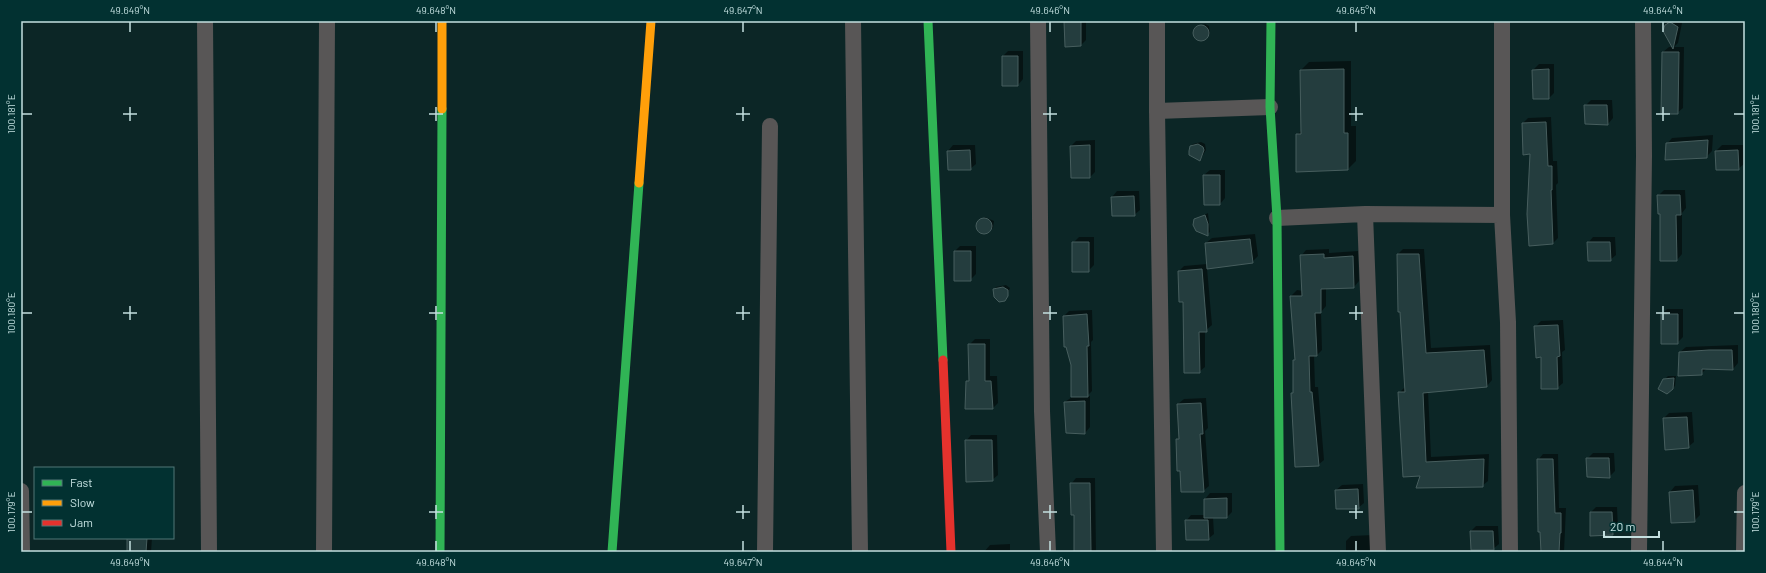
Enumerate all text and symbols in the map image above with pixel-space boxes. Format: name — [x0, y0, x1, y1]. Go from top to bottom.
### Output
text: 49.649°N — [110, 4, 150, 16]
text: 49.648°N — [416, 4, 456, 16]
text: 49.647°N — [723, 4, 763, 16]
text: 49.646°N — [1030, 4, 1070, 16]
text: 49.645°N — [1336, 4, 1376, 16]
text: 49.644°N — [1643, 4, 1683, 16]
text: 100.181°E — [5, 94, 17, 134]
text: 100.181°E — [1749, 94, 1761, 134]
text: 100.180°E — [5, 292, 17, 334]
text: 100.180°E — [1749, 292, 1761, 334]
legend — [34, 467, 174, 539]
text: Fast — [70, 475, 93, 489]
text: 100.179°E — [5, 492, 17, 532]
text: 100.179°E — [1749, 492, 1761, 532]
text: Slow — [70, 495, 95, 509]
scale bar — [1604, 513, 1659, 539]
text: Jam — [70, 515, 93, 529]
text: 20 m — [1610, 519, 1636, 533]
text: 49.649°N — [110, 556, 150, 568]
text: 49.648°N — [416, 556, 456, 568]
text: 49.647°N — [723, 556, 763, 568]
text: 49.646°N — [1030, 556, 1070, 568]
text: 49.645°N — [1336, 556, 1376, 568]
text: 49.644°N — [1643, 556, 1683, 568]

